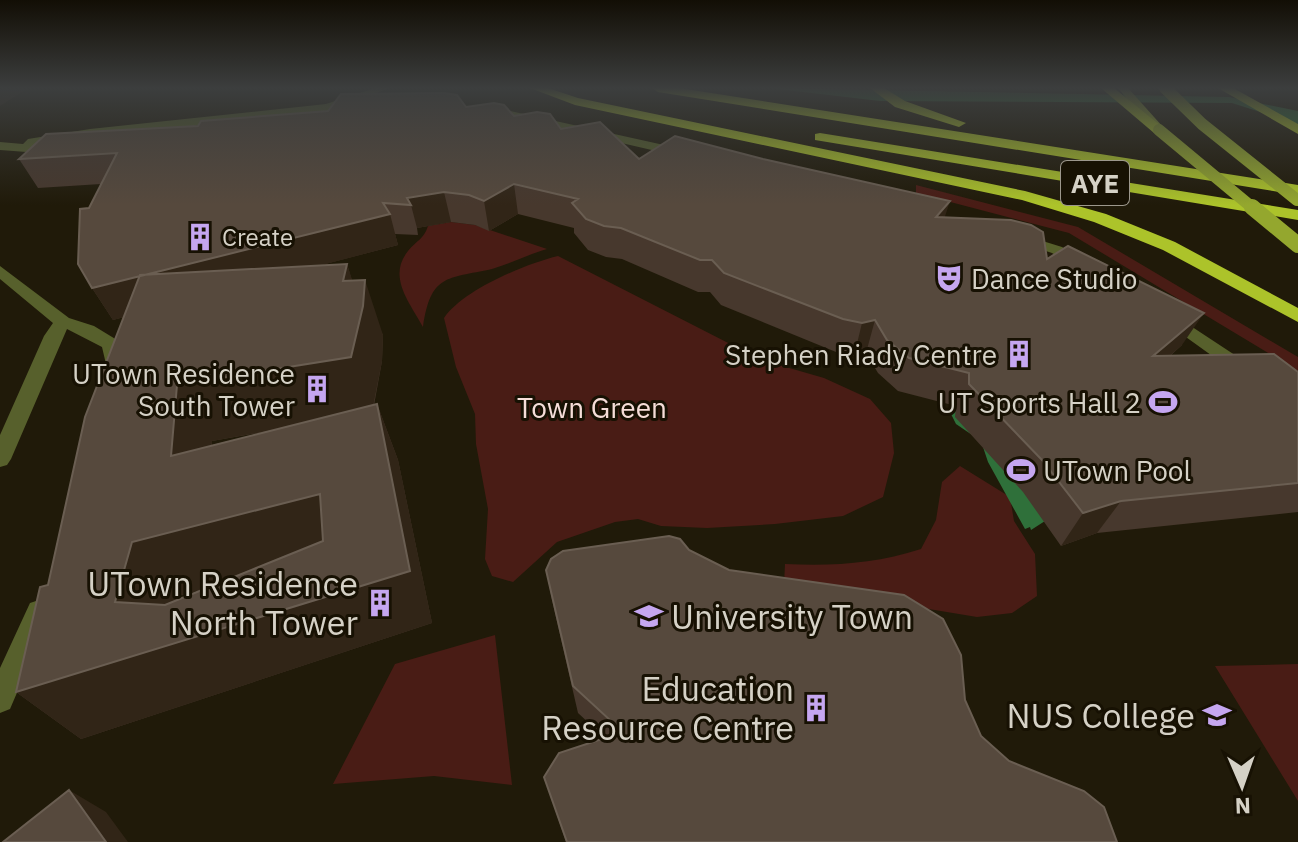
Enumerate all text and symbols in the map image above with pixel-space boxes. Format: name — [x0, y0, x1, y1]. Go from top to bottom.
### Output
road number: AYE — [1061, 161, 1129, 205]
place label: Create — [222, 221, 293, 253]
building icon: Create — [185, 222, 215, 252]
place label: Dance Studio — [971, 260, 1137, 297]
theatre icon: Dance Studio — [934, 263, 964, 293]
place label: Stephen Riady Centre — [725, 336, 997, 373]
building icon: Stephen Riady Centre — [1004, 339, 1034, 369]
place label: UTown Residence South Tower — [72, 355, 295, 424]
building icon: UTown Residence South Tower — [302, 374, 332, 404]
place label: UT Sports Hall 2 — [937, 384, 1141, 421]
sports icon: UT Sports Hall 2 — [1148, 387, 1178, 417]
park label: Town Green — [517, 389, 667, 426]
place label: UTown Pool — [1043, 452, 1191, 489]
sports icon: UTown Pool — [1006, 455, 1036, 485]
place label: UTown Residence North Tower — [87, 561, 358, 644]
building icon: UTown Residence North Tower — [365, 588, 395, 618]
place label: University Town — [671, 594, 913, 638]
school or university icon: University Town — [634, 601, 664, 631]
place label: Education Resource Centre — [541, 666, 794, 749]
building icon: Education Resource Centre — [801, 693, 831, 723]
place label: NUS College — [1007, 693, 1195, 737]
school or university icon: NUS College — [1202, 700, 1232, 730]
north arrow — [1202, 746, 1282, 826]
text: N — [1234, 792, 1251, 821]

